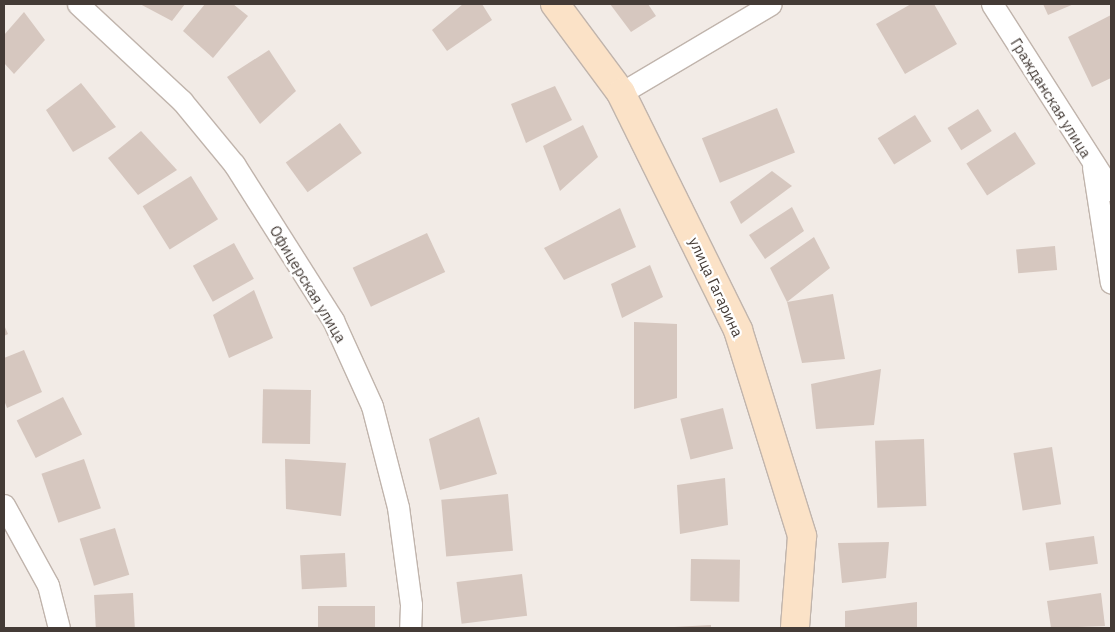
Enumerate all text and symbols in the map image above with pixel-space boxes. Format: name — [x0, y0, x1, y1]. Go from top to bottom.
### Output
street label: Гражданская улица — [1007, 35, 1095, 161]
street label: Офицерская улица — [266, 222, 350, 346]
street label: улица Гагарина — [685, 234, 747, 340]

